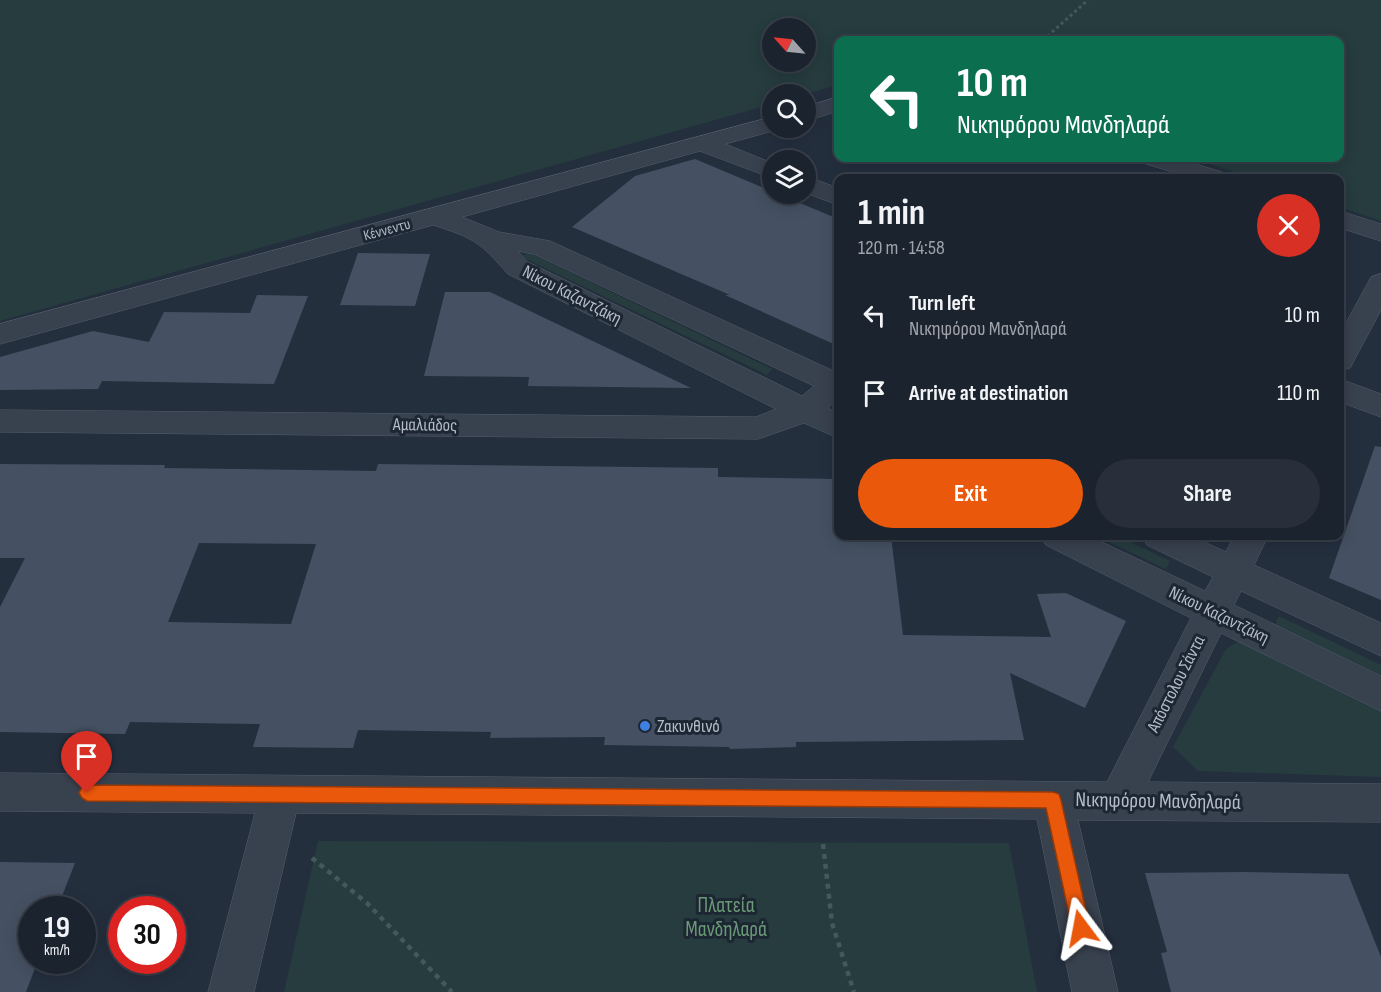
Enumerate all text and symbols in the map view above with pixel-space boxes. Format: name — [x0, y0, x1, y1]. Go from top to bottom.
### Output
north arrow — [762, 18, 816, 72]
map controls — [762, 18, 816, 204]
text: 10 m — [957, 58, 1028, 109]
icon: left — [858, 60, 936, 138]
button: search — [762, 84, 816, 138]
text: Νικηφόρου Μανδηλαρά — [957, 109, 1169, 141]
button: layers — [762, 150, 816, 204]
text: 1 min — [858, 192, 925, 235]
button: close — [1257, 194, 1320, 257]
street label: Κέννεντυ — [361, 215, 413, 245]
text: 120 m · 14:58 — [858, 236, 945, 260]
street label: Νίκου Καζαντζάκη — [519, 261, 625, 329]
text: Turn left — [909, 290, 975, 317]
icon: left — [858, 299, 891, 332]
text: 10 m — [1285, 302, 1320, 329]
text: Νικηφόρου Μανδηλαρά — [909, 317, 1066, 341]
icon: arrive — [858, 377, 891, 410]
text: Arrive at destination — [909, 380, 1068, 407]
text: 110 m — [1277, 380, 1320, 407]
street label: Αμαλιάδος — [392, 414, 457, 436]
button: Exit — [858, 459, 1083, 528]
button: Share — [1095, 459, 1320, 528]
street label: Νίκου Καζαντζάκη — [1166, 582, 1272, 648]
street label: Απόστολου Σάντα — [1142, 632, 1210, 737]
place label: Ζακυνθινό — [657, 716, 720, 737]
marker: Ζακυνθινό — [638, 719, 652, 733]
pin — [61, 731, 112, 793]
icon: arrive — [70, 740, 103, 773]
street label: Νικηφόρου Μανδηλαρά — [1075, 787, 1241, 815]
park label: Πλατεία Μανδηλαρά — [685, 893, 767, 942]
speed limit sign: 30 — [108, 896, 186, 974]
position arrow — [1049, 896, 1113, 960]
text: 19 — [44, 910, 70, 946]
text: km/h — [44, 941, 70, 960]

